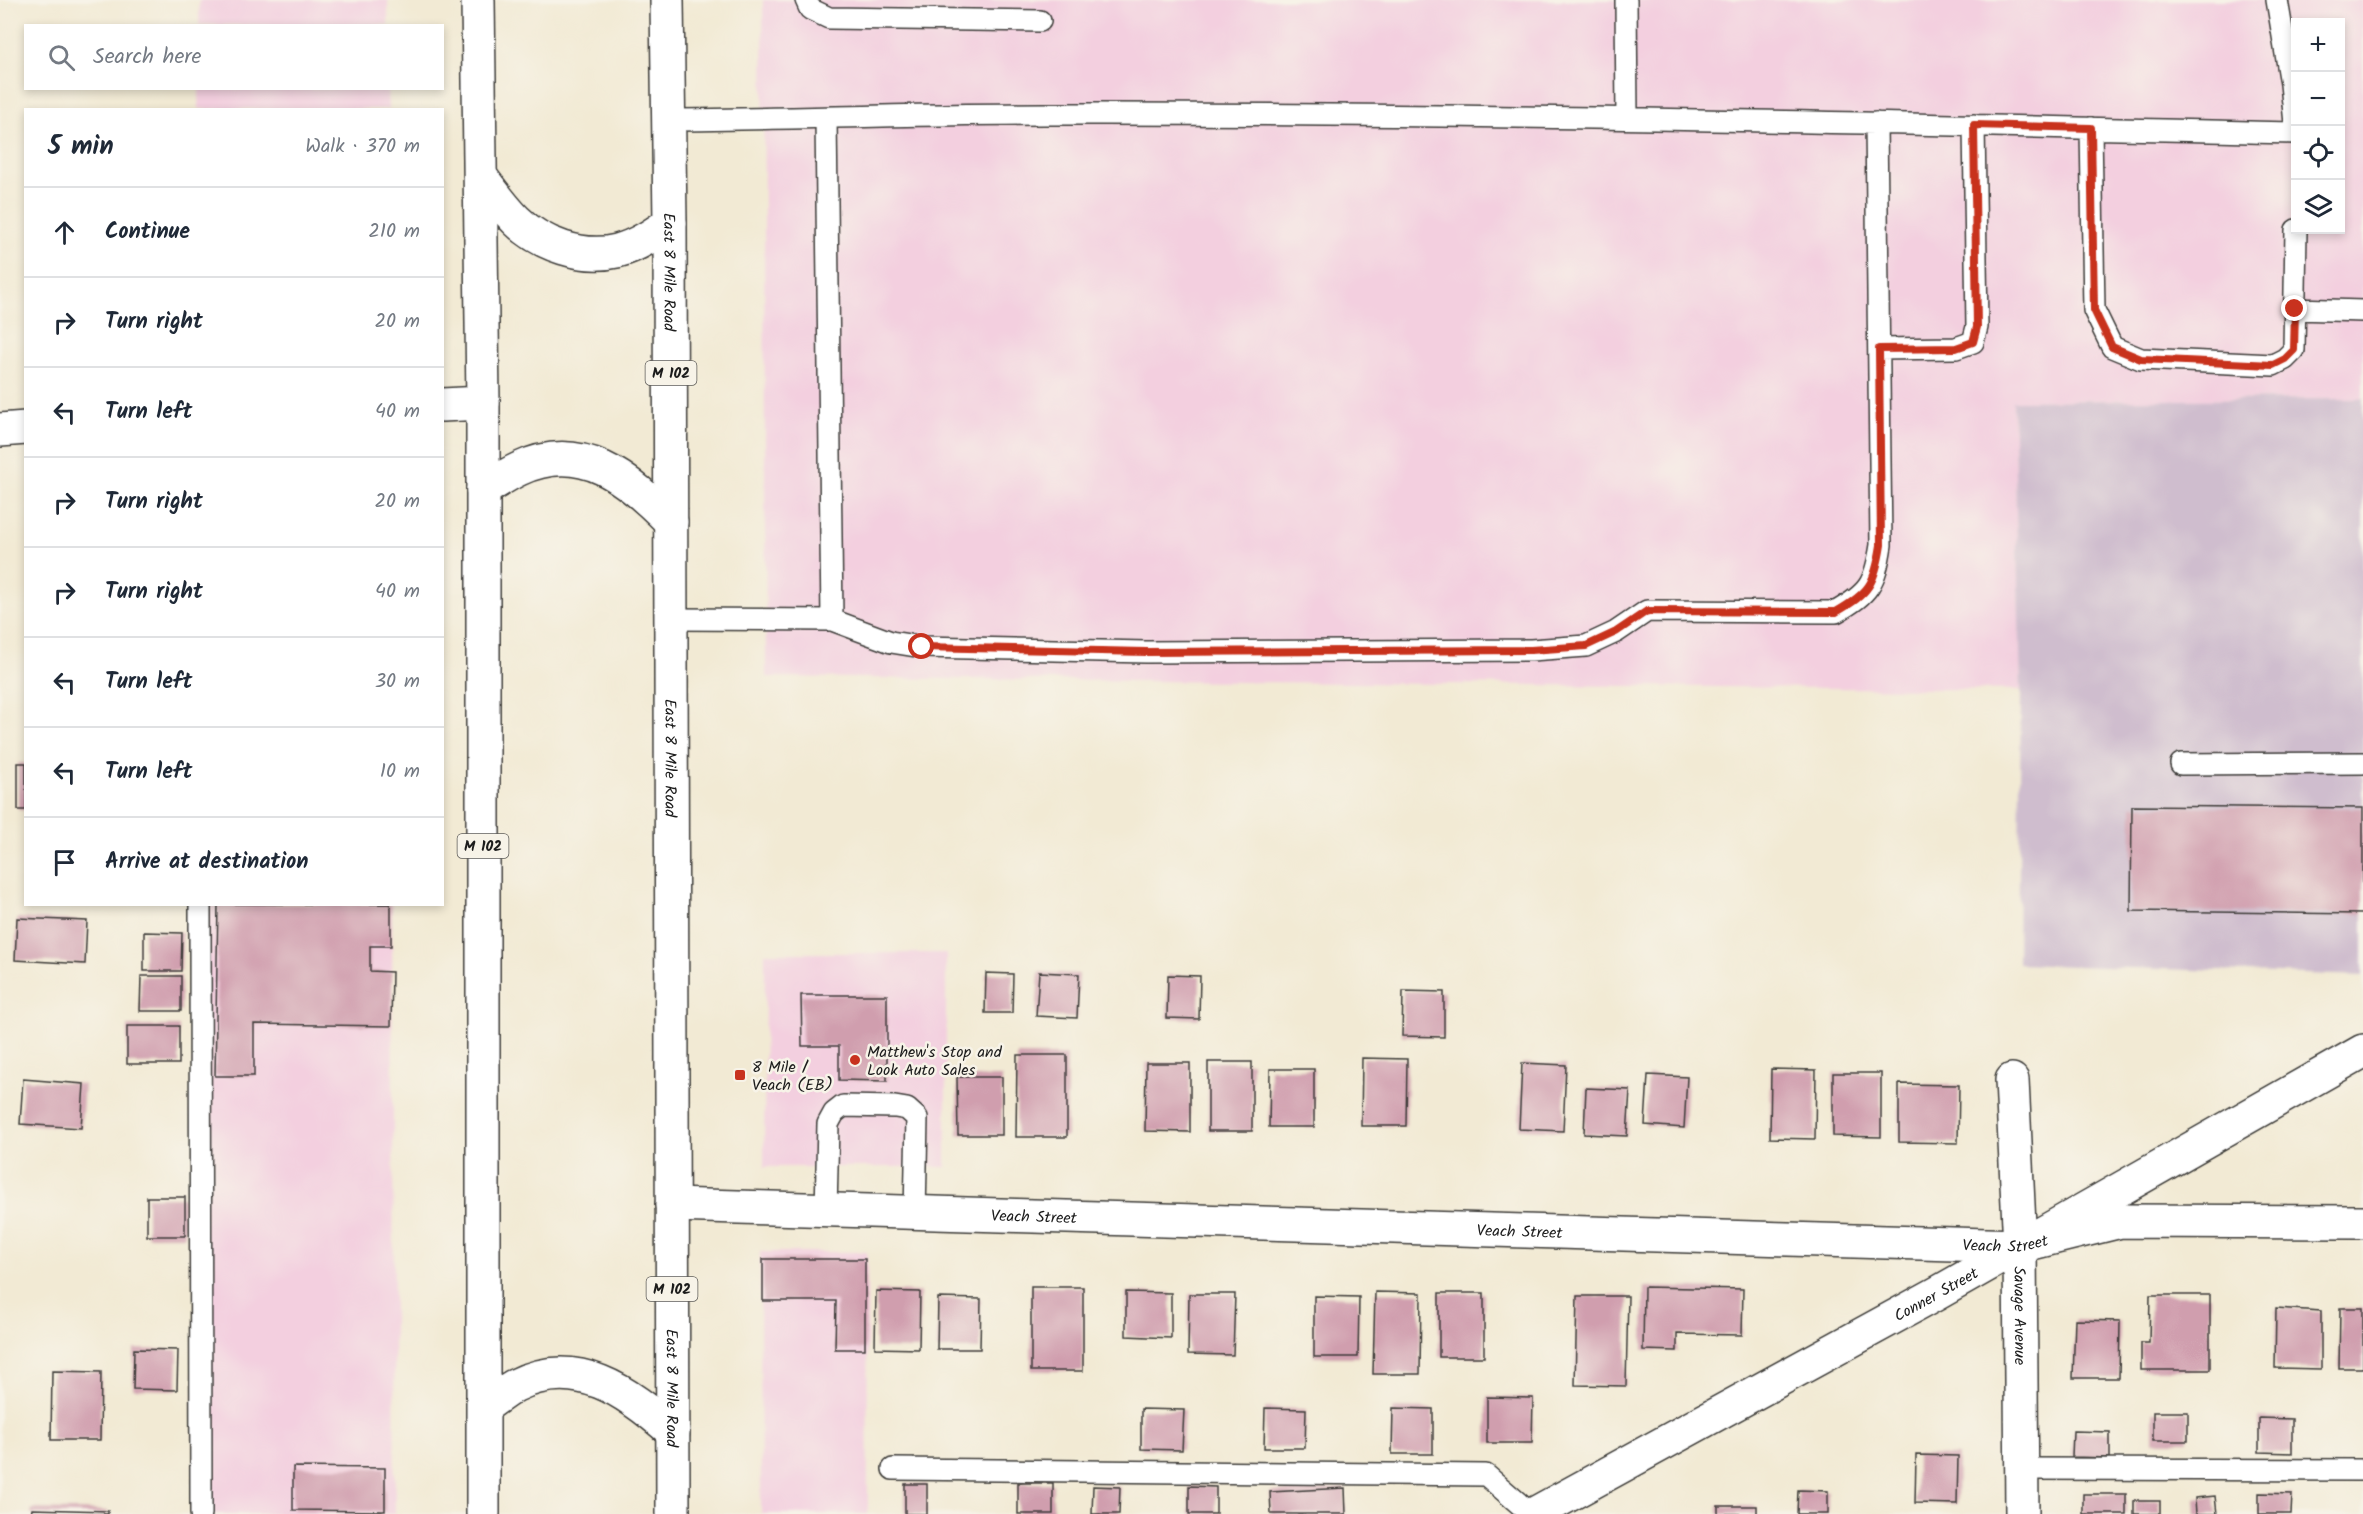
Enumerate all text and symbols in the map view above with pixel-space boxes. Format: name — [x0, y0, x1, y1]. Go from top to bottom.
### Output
map controls — [2291, 18, 2345, 234]
button: + — [2291, 18, 2345, 72]
search box — [24, 24, 444, 90]
text: Search here — [93, 40, 201, 75]
icon: search — [45, 41, 78, 74]
button: − — [2291, 72, 2345, 126]
text: 5 min — [48, 126, 114, 168]
button: locate — [2291, 126, 2345, 180]
text: Walk · 370 m — [305, 131, 420, 163]
button: layers — [2291, 180, 2345, 234]
street label: East 8 Mile Road — [656, 213, 681, 332]
text: Continue — [105, 215, 190, 250]
icon: ahead — [48, 216, 81, 249]
text: 210 m — [368, 216, 420, 248]
route end — [2281, 295, 2307, 321]
text: Turn right — [105, 305, 203, 340]
icon: right — [48, 306, 81, 339]
text: 20 m — [374, 306, 420, 338]
road number: M 102 — [646, 361, 696, 385]
text: Turn left — [105, 395, 192, 430]
icon: left — [48, 396, 81, 429]
text: 40 m — [375, 396, 420, 428]
text: Turn right — [105, 485, 203, 520]
icon: right — [48, 486, 81, 519]
text: 20 m — [374, 486, 420, 518]
text: Turn right — [105, 575, 203, 610]
icon: right — [48, 576, 81, 609]
text: 40 m — [375, 576, 420, 608]
route start — [908, 633, 934, 659]
text: Turn left — [105, 665, 192, 700]
icon: left — [48, 666, 81, 699]
text: 30 m — [375, 666, 420, 698]
street label: East 8 Mile Road — [657, 699, 682, 818]
text: Turn left — [105, 755, 192, 790]
icon: left — [48, 756, 81, 789]
text: 10 m — [380, 756, 420, 788]
road number: M 102 — [458, 834, 508, 858]
text: Arrive at destination — [105, 845, 308, 880]
icon: arrive — [48, 846, 81, 879]
place label: Matthew's Stop and Look Auto Sales — [867, 1040, 1003, 1083]
marker: Matthew's Stop and Look Auto Sales — [848, 1053, 862, 1067]
place label: 8 Mile / Veach (EB) — [752, 1055, 833, 1098]
marker: 8 Mile / Veach (EB) — [733, 1068, 747, 1082]
street label: Veach Street — [990, 1204, 1078, 1231]
street label: Veach Street — [1476, 1218, 1564, 1246]
street label: Veach Street — [1962, 1228, 2052, 1260]
street label: Conner Street — [1890, 1261, 1984, 1329]
street label: Savage Avenue — [2006, 1266, 2032, 1365]
road number: M 102 — [646, 1277, 698, 1301]
street label: East 8 Mile Road — [659, 1329, 684, 1448]

